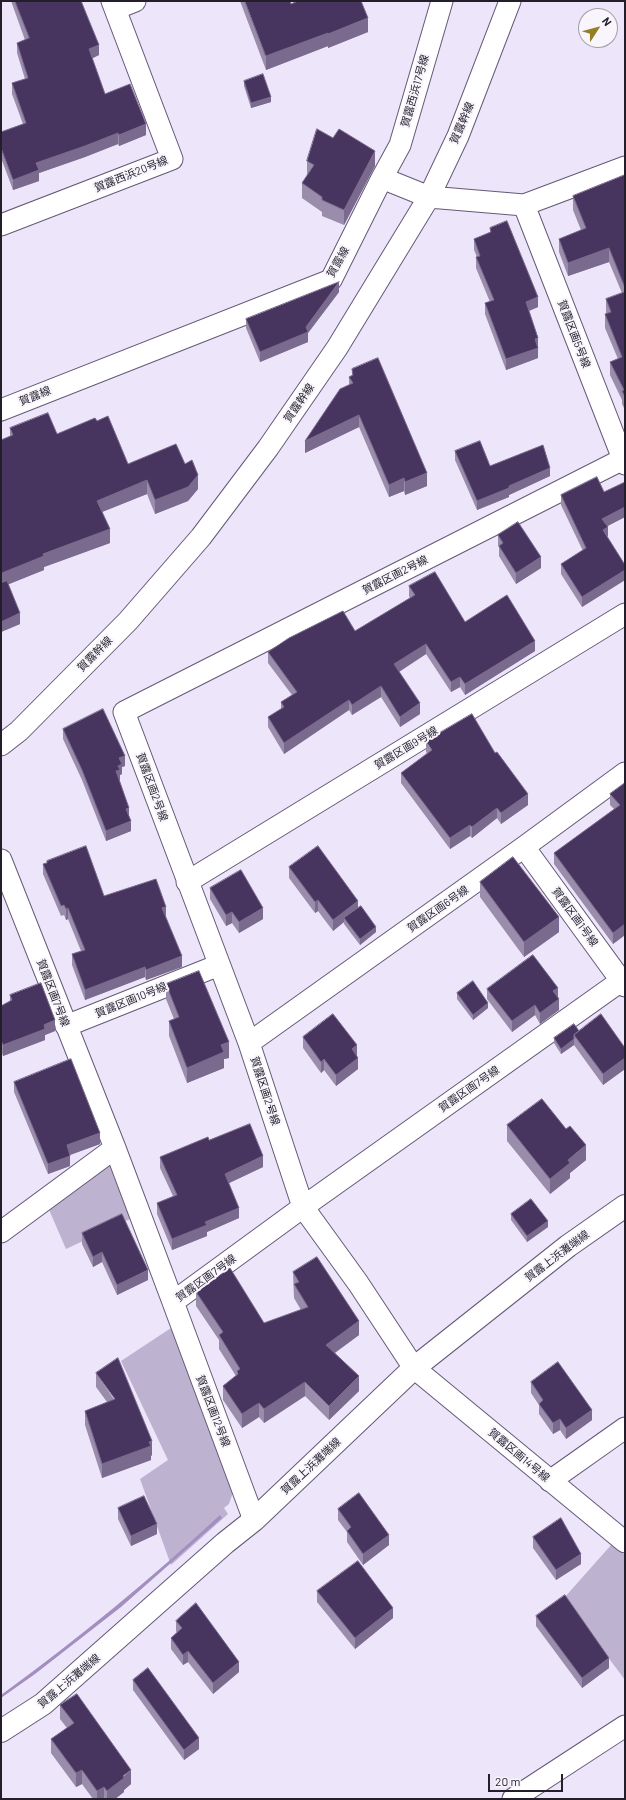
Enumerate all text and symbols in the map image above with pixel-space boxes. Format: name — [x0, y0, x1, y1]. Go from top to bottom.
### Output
north arrow — [578, 8, 618, 48]
text: N — [600, 14, 615, 28]
street label: 賀露西浜17号線 — [398, 53, 432, 129]
street label: 賀露幹線 — [447, 100, 477, 146]
street label: 賀露西浜20号線 — [92, 153, 170, 195]
street label: 賀露線 — [324, 244, 352, 280]
street label: 賀露区画5号線 — [555, 298, 593, 370]
street label: 賀露幹線 — [281, 381, 317, 425]
street label: 賀露線 — [17, 384, 53, 408]
street label: 賀露区画2号線 — [360, 553, 430, 597]
street label: 賀露幹線 — [75, 634, 115, 674]
street label: 賀露区画9号線 — [372, 724, 440, 772]
street label: 賀露区画2号線 — [134, 751, 170, 823]
street label: 賀露区画6号線 — [405, 883, 471, 935]
street label: 賀露区画1号線 — [549, 885, 601, 949]
street label: 賀露区画7号線 — [34, 957, 72, 1029]
street label: 賀露区画10号線 — [93, 980, 169, 1020]
street label: 賀露区画2号線 — [248, 1055, 282, 1127]
street label: 賀露区画7号線 — [436, 1063, 502, 1115]
street label: 賀露上浜灘端線 — [522, 1228, 592, 1284]
street label: 賀露区画7号線 — [173, 1252, 239, 1304]
street label: 賀露区画12号線 — [193, 1373, 233, 1449]
street label: 賀露区画14号線 — [486, 1426, 552, 1484]
street label: 賀露上浜灘端線 — [278, 1435, 344, 1497]
street label: 賀露上浜灘端線 — [35, 1651, 103, 1711]
scale bar — [490, 1766, 565, 1792]
text: 20 m — [495, 1774, 521, 1788]

